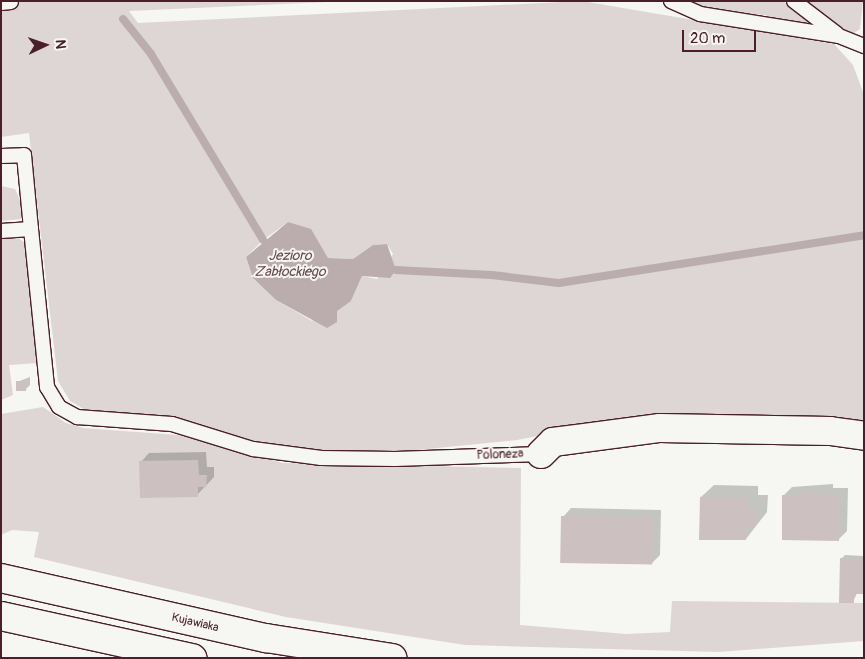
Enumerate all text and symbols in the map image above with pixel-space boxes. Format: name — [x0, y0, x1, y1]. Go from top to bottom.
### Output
north arrow — [20, 20, 70, 70]
scale bar — [685, 20, 759, 52]
text: 20 m — [690, 29, 725, 48]
text: N — [52, 39, 69, 49]
water label: Jezioro Zabłockiego — [255, 248, 325, 280]
street label: Poloneza — [476, 447, 524, 463]
street label: Kujawiaka — [170, 611, 220, 635]

